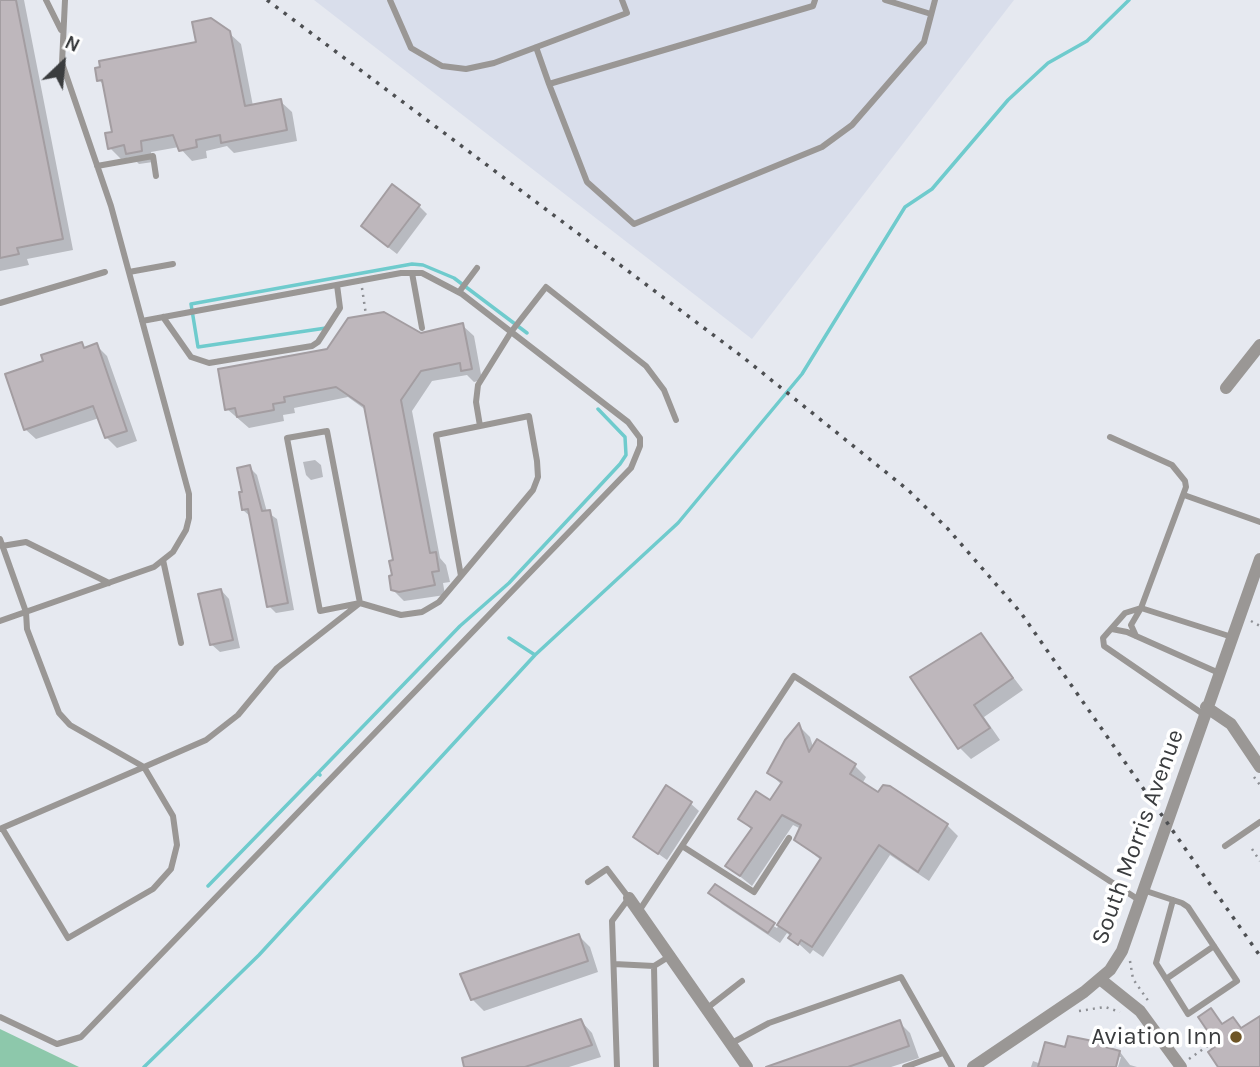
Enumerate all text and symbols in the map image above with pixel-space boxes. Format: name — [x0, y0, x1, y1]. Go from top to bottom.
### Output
north arrow — [28, 28, 98, 98]
text: N — [61, 31, 83, 57]
street label: South Morris Avenue — [1086, 726, 1190, 948]
place label: Aviation Inn — [1091, 1023, 1222, 1051]
marker: Aviation Inn — [1228, 1029, 1244, 1045]

